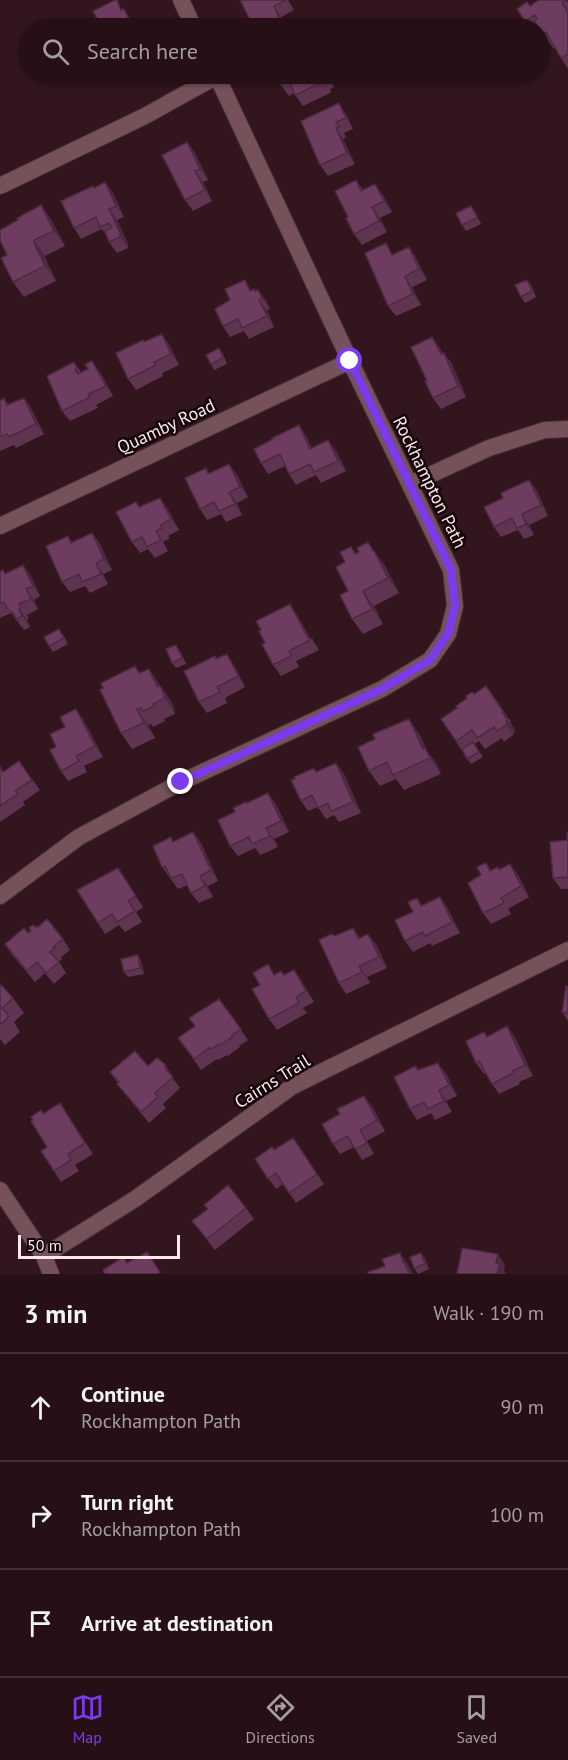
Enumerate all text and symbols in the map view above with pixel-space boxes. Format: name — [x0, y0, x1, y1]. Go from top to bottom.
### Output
search box — [18, 18, 550, 84]
icon: search — [39, 35, 72, 68]
text: Search here — [87, 37, 198, 65]
route start — [336, 347, 362, 373]
street label: Quamby Road — [113, 393, 219, 459]
street label: Rockhampton Path — [388, 412, 472, 552]
route end — [167, 768, 193, 794]
street label: Cairns Trail — [230, 1048, 315, 1113]
scale bar — [18, 1232, 180, 1260]
text: 50 m — [27, 1235, 62, 1255]
text: 3 min — [24, 1297, 87, 1330]
text: Walk · 190 m — [433, 1300, 544, 1326]
text: Continue — [81, 1380, 165, 1408]
icon: ahead — [24, 1391, 57, 1424]
text: 90 m — [501, 1394, 544, 1420]
text: Rockhampton Path — [81, 1408, 241, 1434]
text: Turn right — [81, 1488, 173, 1516]
icon: right — [24, 1499, 57, 1532]
text: 100 m — [490, 1502, 544, 1528]
text: Rockhampton Path — [81, 1516, 241, 1542]
icon: arrive — [24, 1607, 57, 1640]
text: Arrive at destination — [81, 1609, 273, 1637]
tab: Map — [71, 1691, 104, 1747]
tab: Directions — [246, 1691, 315, 1747]
tab: Saved — [456, 1691, 497, 1747]

